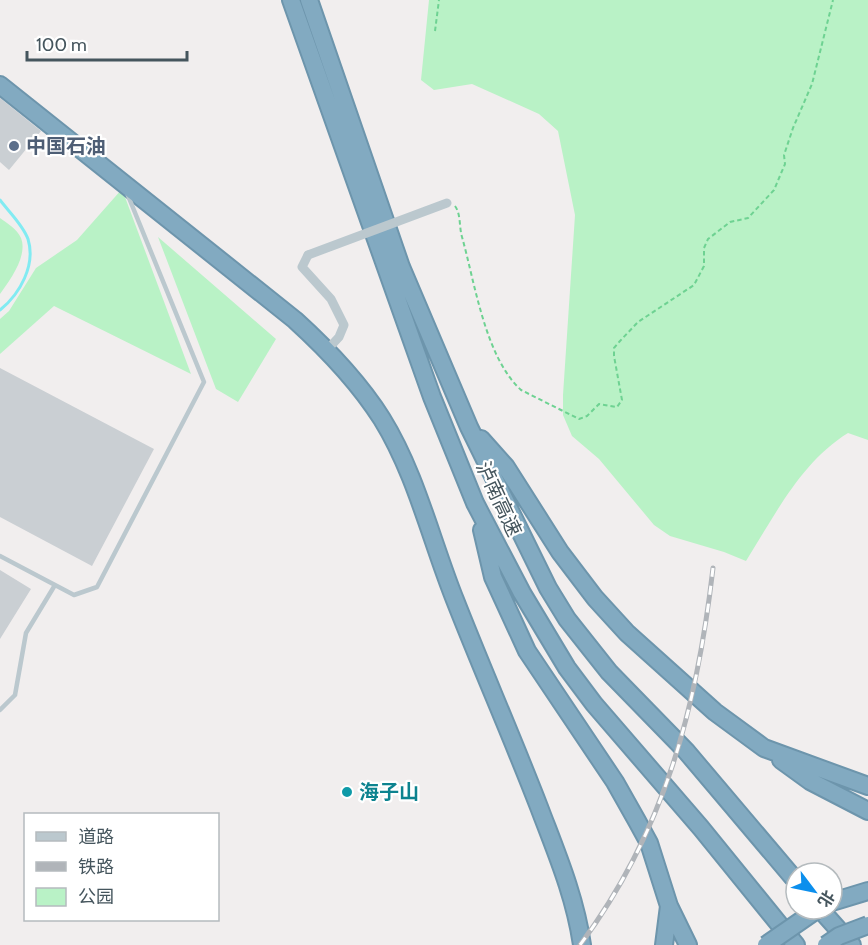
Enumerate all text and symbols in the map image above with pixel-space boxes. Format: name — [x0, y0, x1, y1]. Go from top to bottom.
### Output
scale bar — [27, 24, 188, 62]
text: 100 m — [36, 34, 87, 56]
place label: 中国石油 — [26, 134, 106, 158]
marker: 中国石油 — [7, 139, 21, 153]
street label: 泸南高速 — [471, 458, 527, 540]
place label: 海子山 — [359, 780, 419, 804]
marker: 海子山 — [340, 785, 354, 799]
legend — [24, 813, 219, 921]
text: 道路 — [78, 826, 114, 848]
text: 铁路 — [78, 856, 114, 878]
north arrow — [784, 861, 844, 921]
text: 公园 — [78, 886, 114, 908]
text: 北 — [814, 887, 839, 911]

